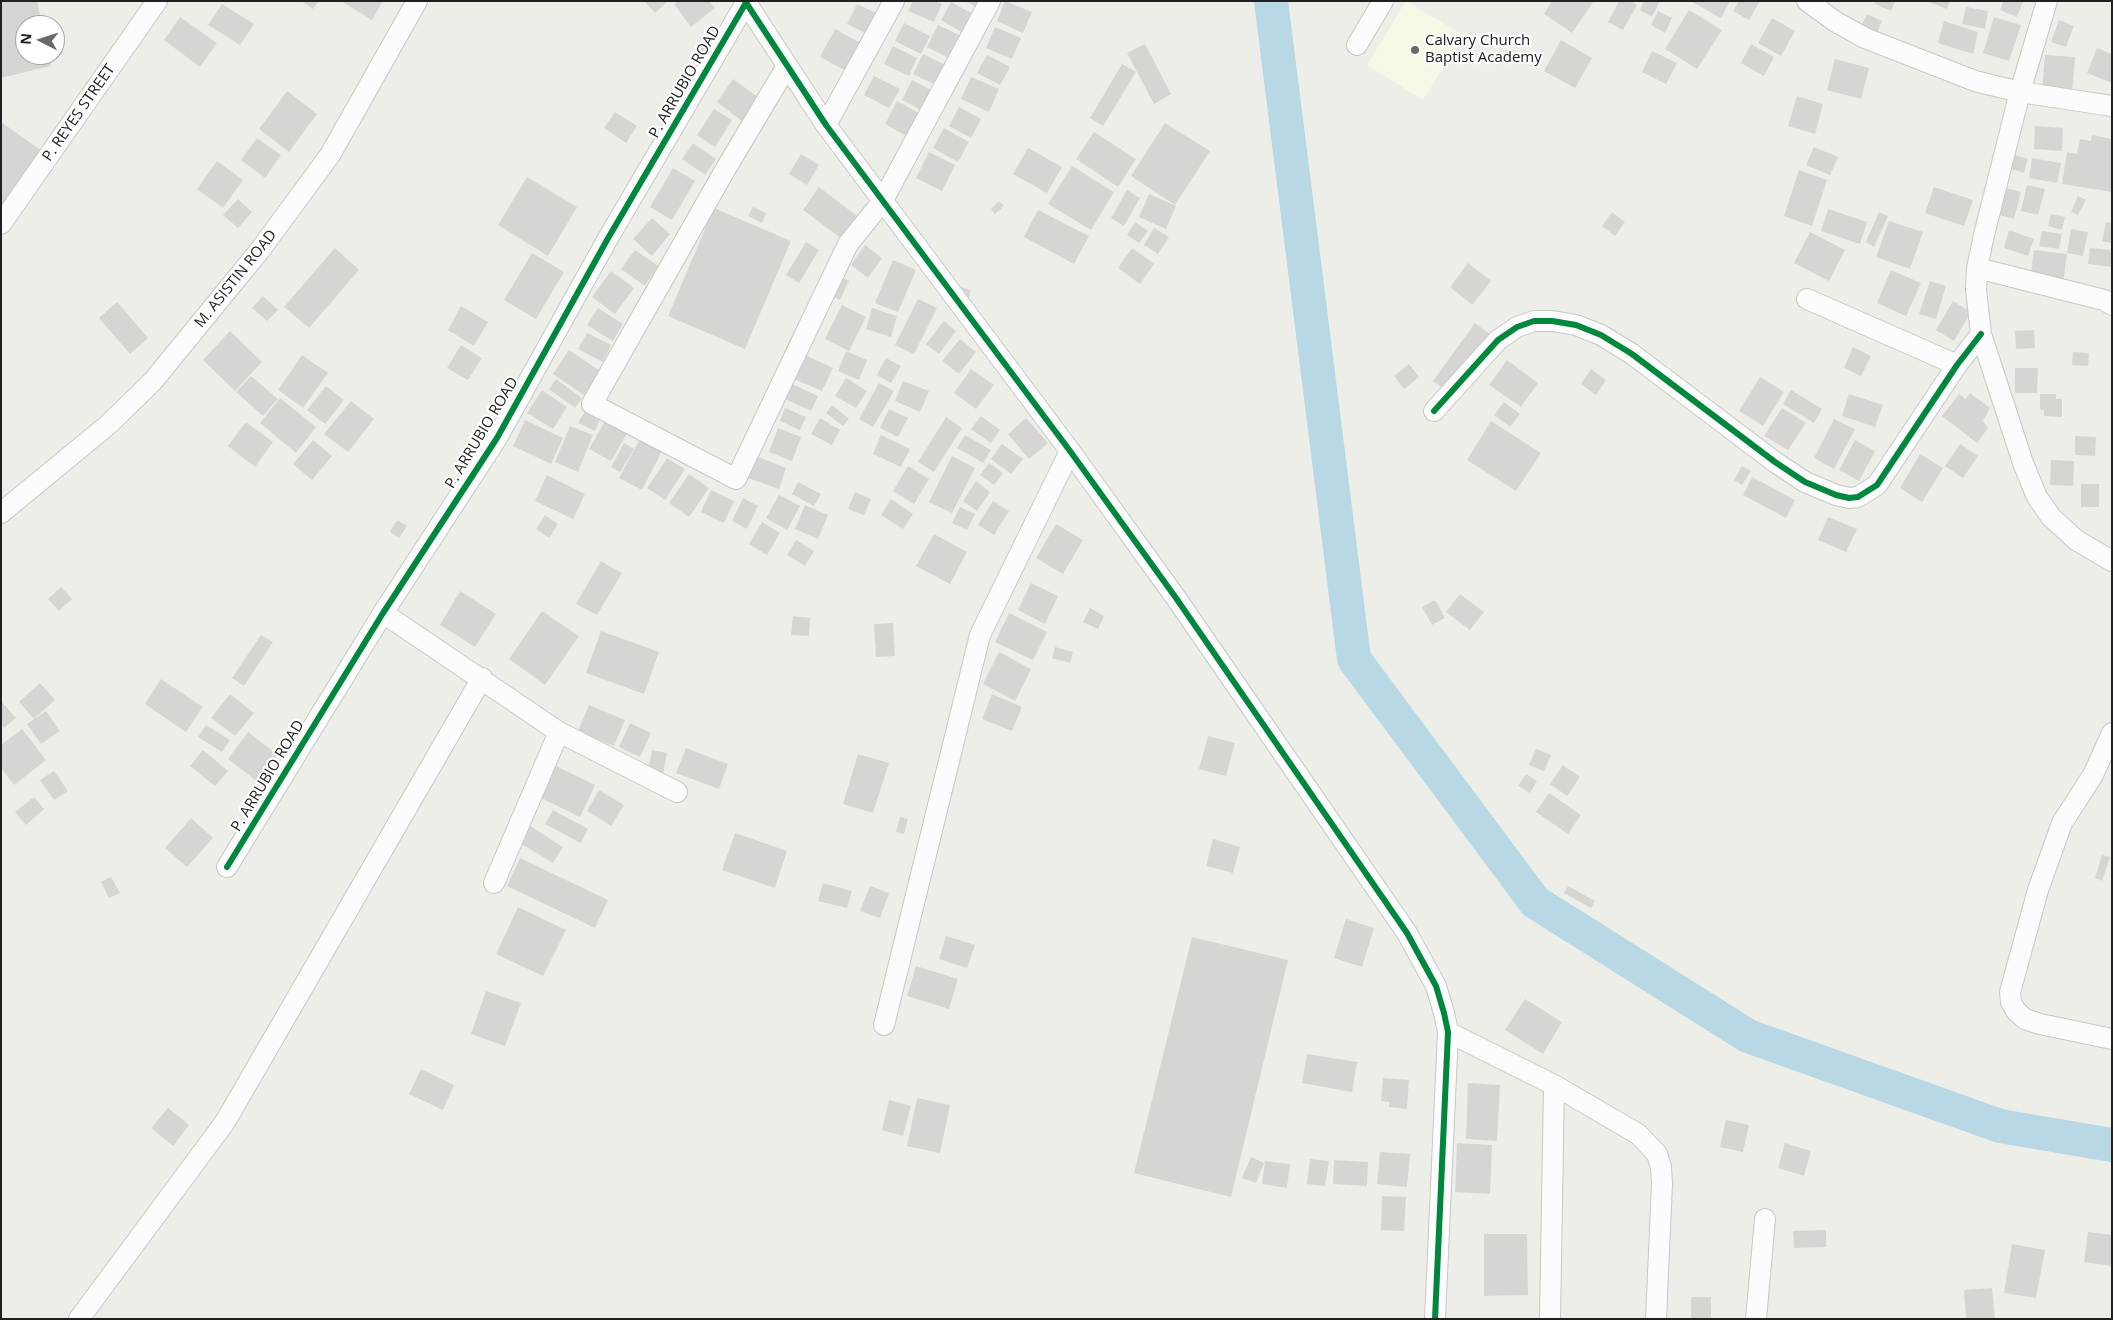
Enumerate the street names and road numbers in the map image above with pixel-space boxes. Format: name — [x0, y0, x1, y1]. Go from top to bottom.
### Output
street label: P. ARRUBIO ROAD — [646, 23, 724, 141]
street label: P. REYES STREET — [39, 61, 119, 165]
street label: M. ASISTIN ROAD — [191, 227, 281, 331]
street label: P. ARRUBIO ROAD — [442, 374, 522, 492]
street label: P. ARRUBIO ROAD — [228, 717, 308, 835]

